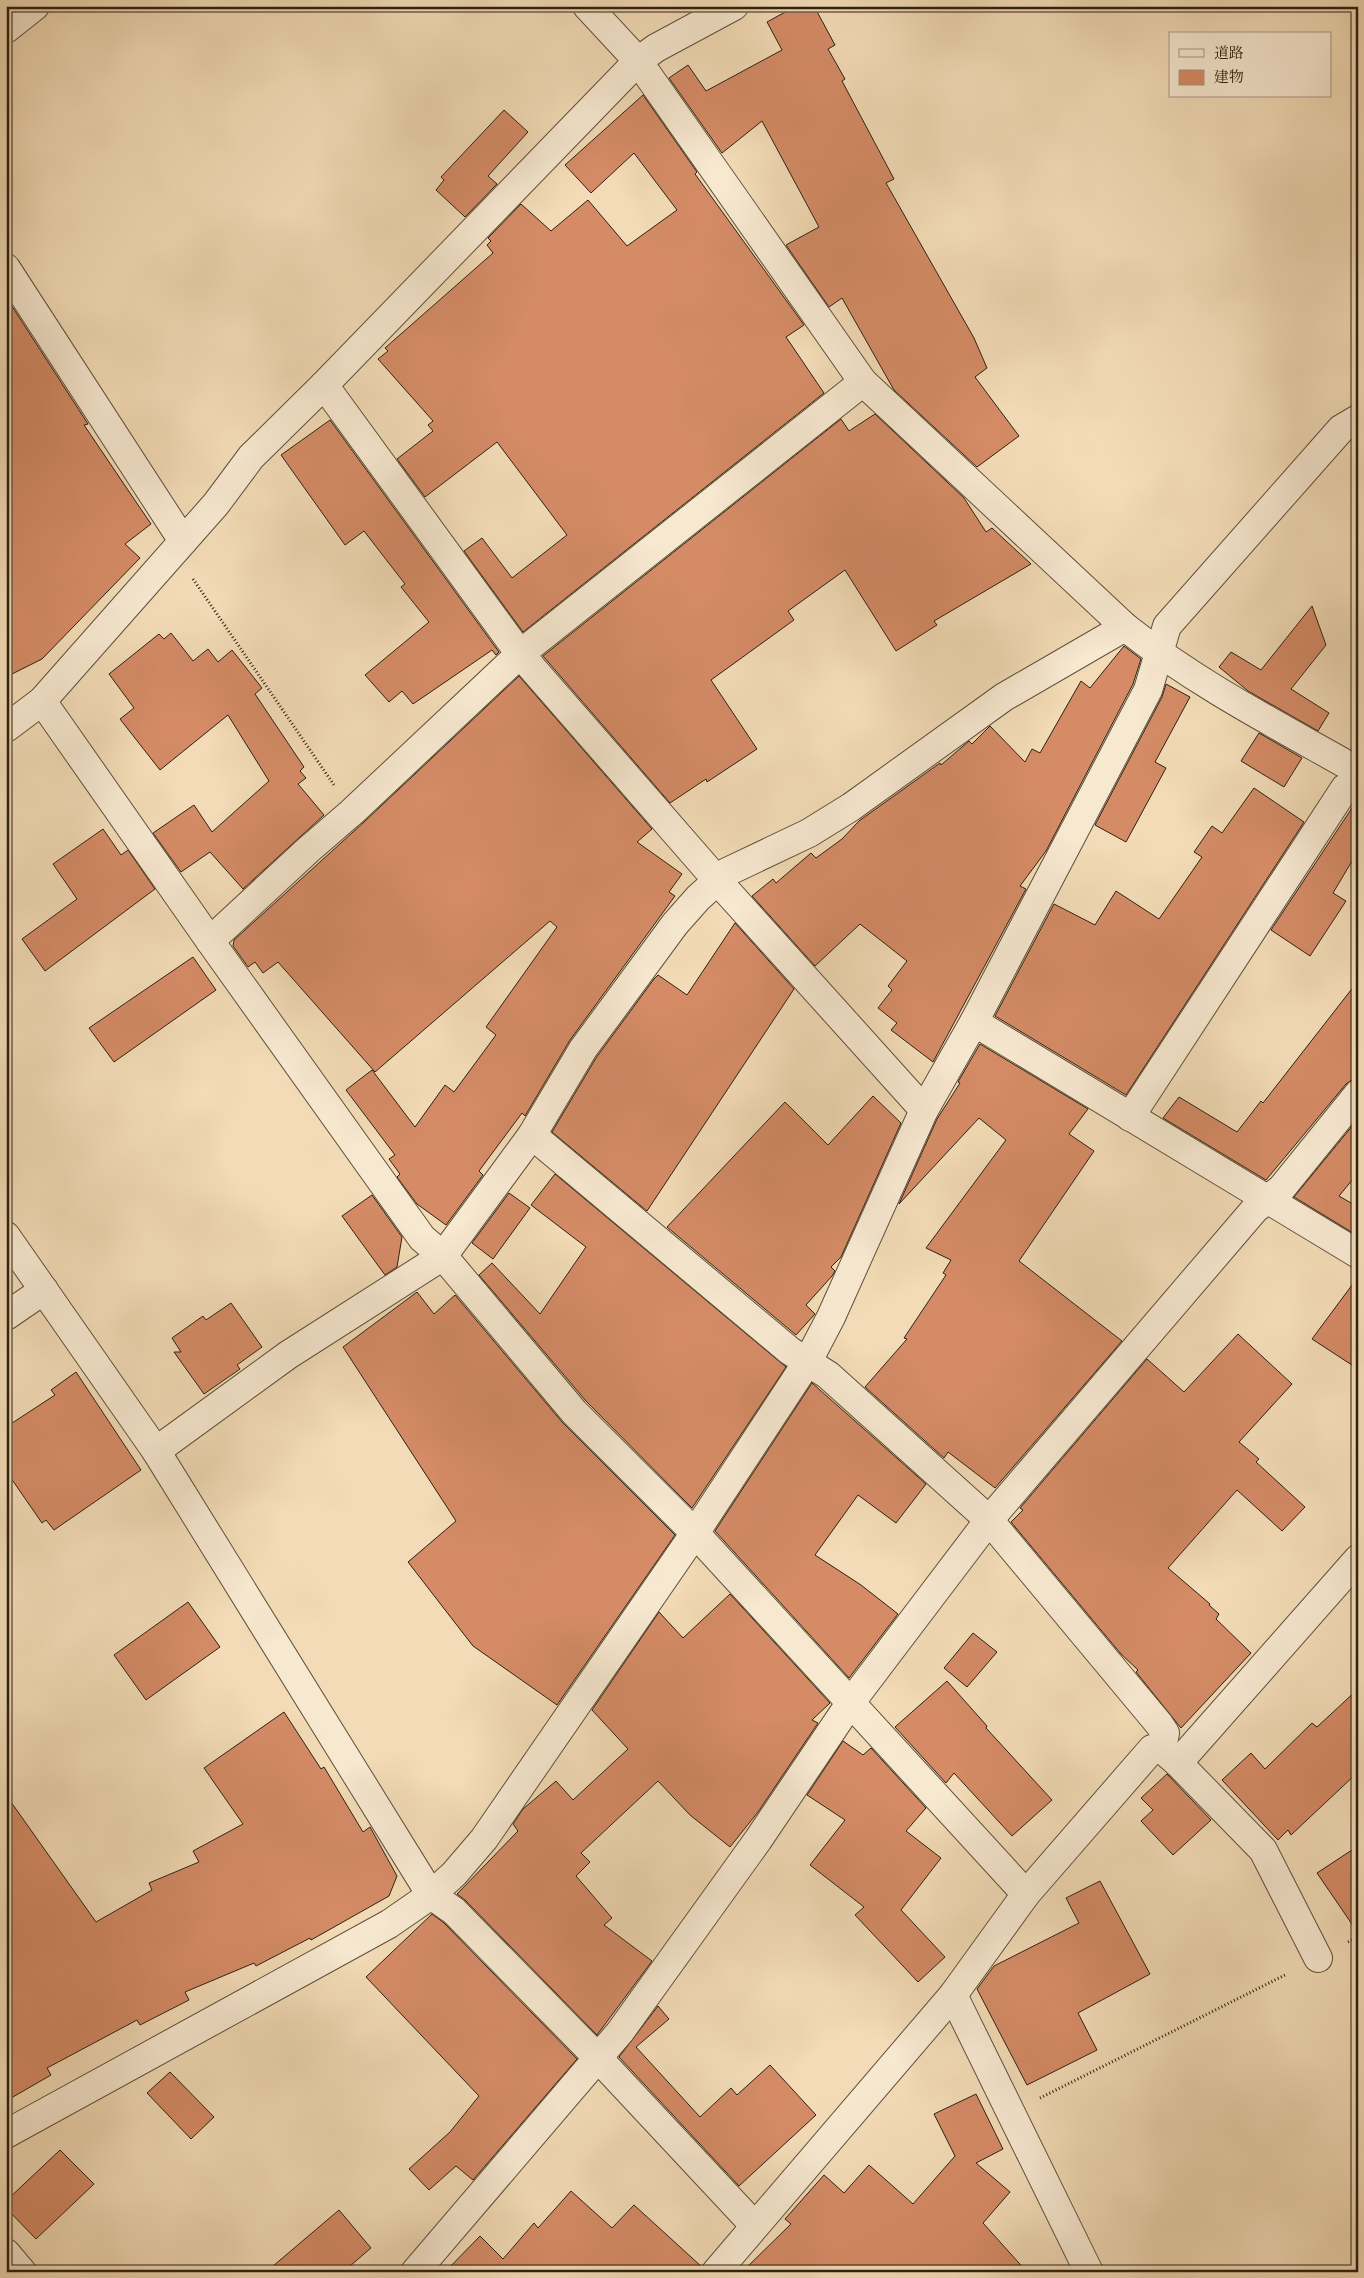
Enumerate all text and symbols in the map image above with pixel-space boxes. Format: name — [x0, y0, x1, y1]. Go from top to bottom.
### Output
legend — [1169, 32, 1332, 98]
text: 道路 — [1214, 44, 1244, 65]
text: 建物 — [1214, 68, 1244, 89]

